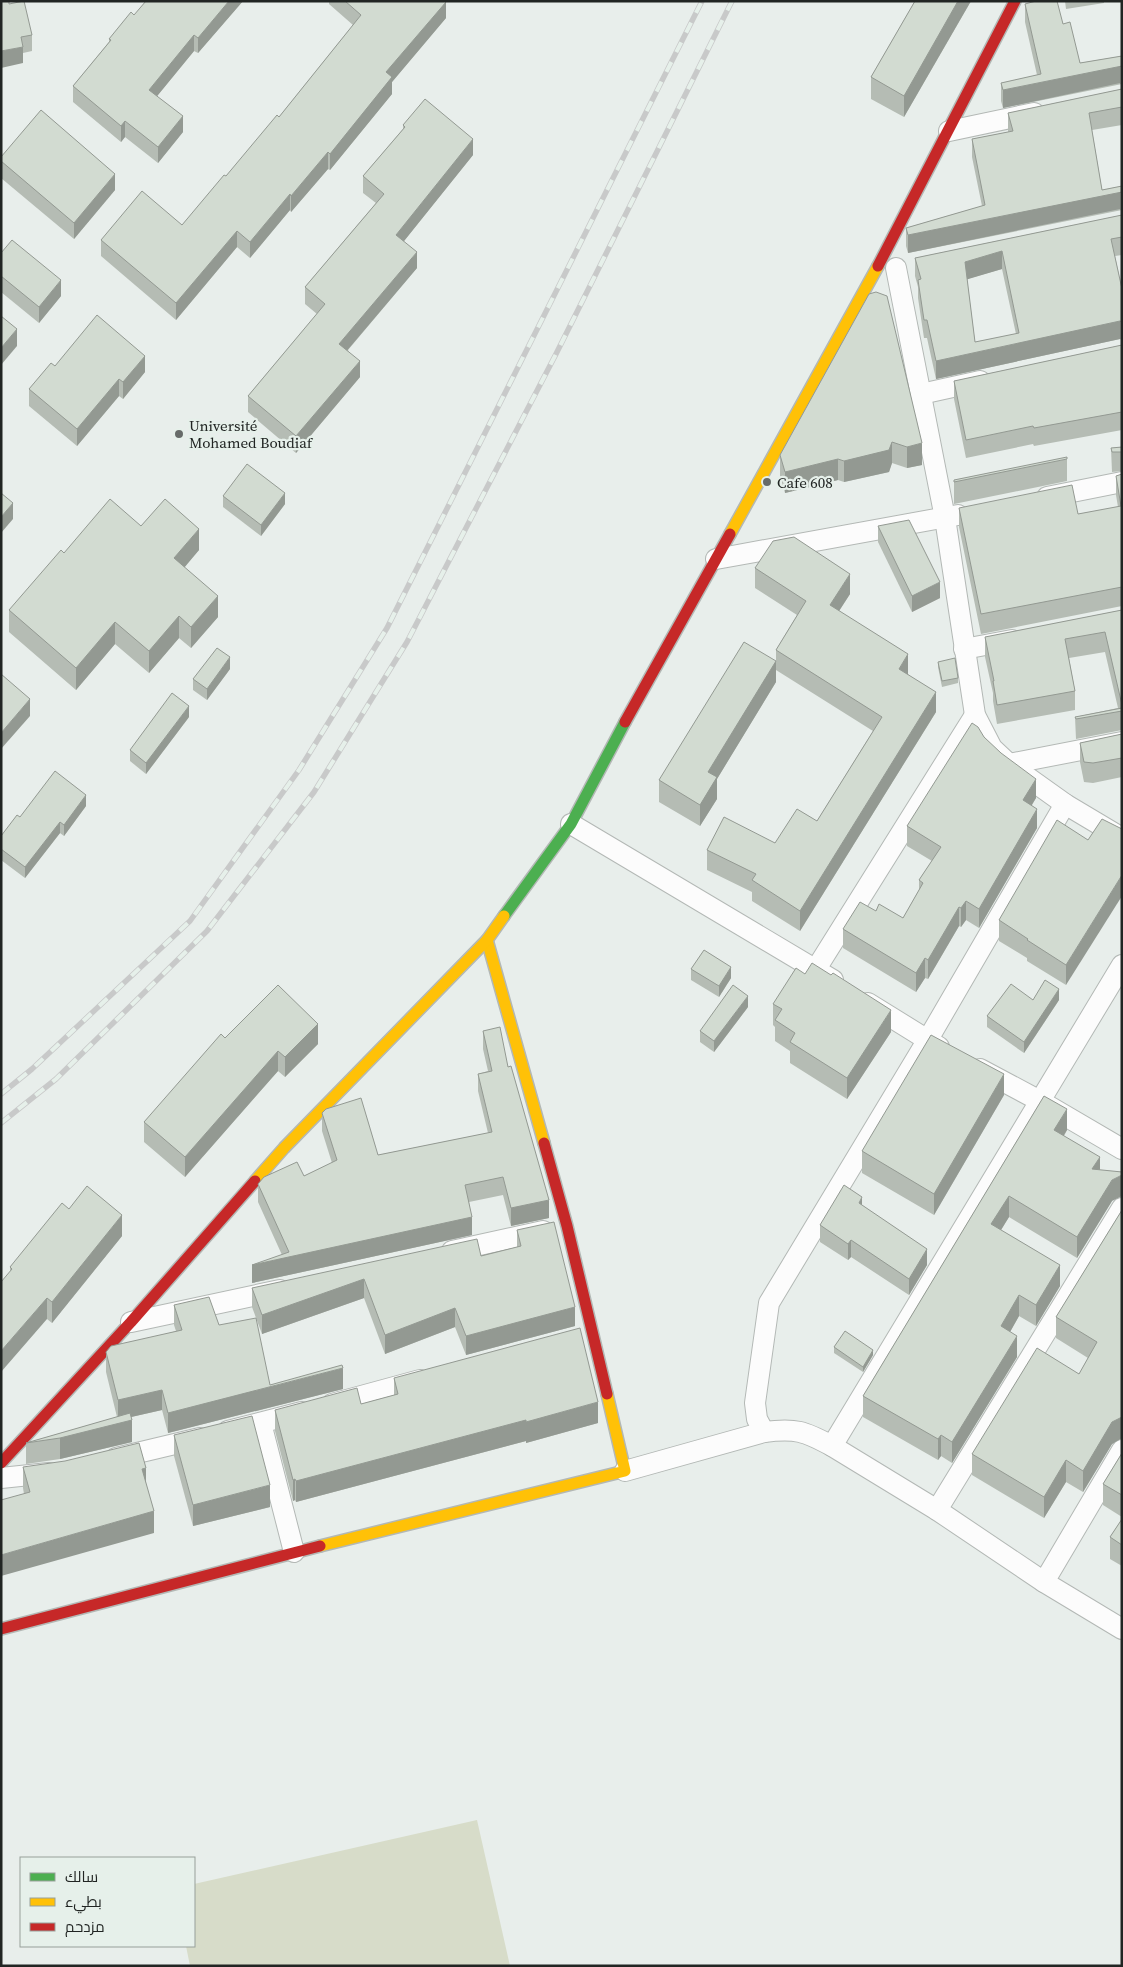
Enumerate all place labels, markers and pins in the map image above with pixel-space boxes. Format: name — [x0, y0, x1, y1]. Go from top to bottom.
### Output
place label: Université Mohamed Boudiaf — [189, 415, 314, 453]
marker: Université Mohamed Boudiaf — [173, 428, 185, 440]
place label: Cafe 608 — [777, 472, 833, 493]
marker: Cafe 608 — [761, 476, 773, 488]

